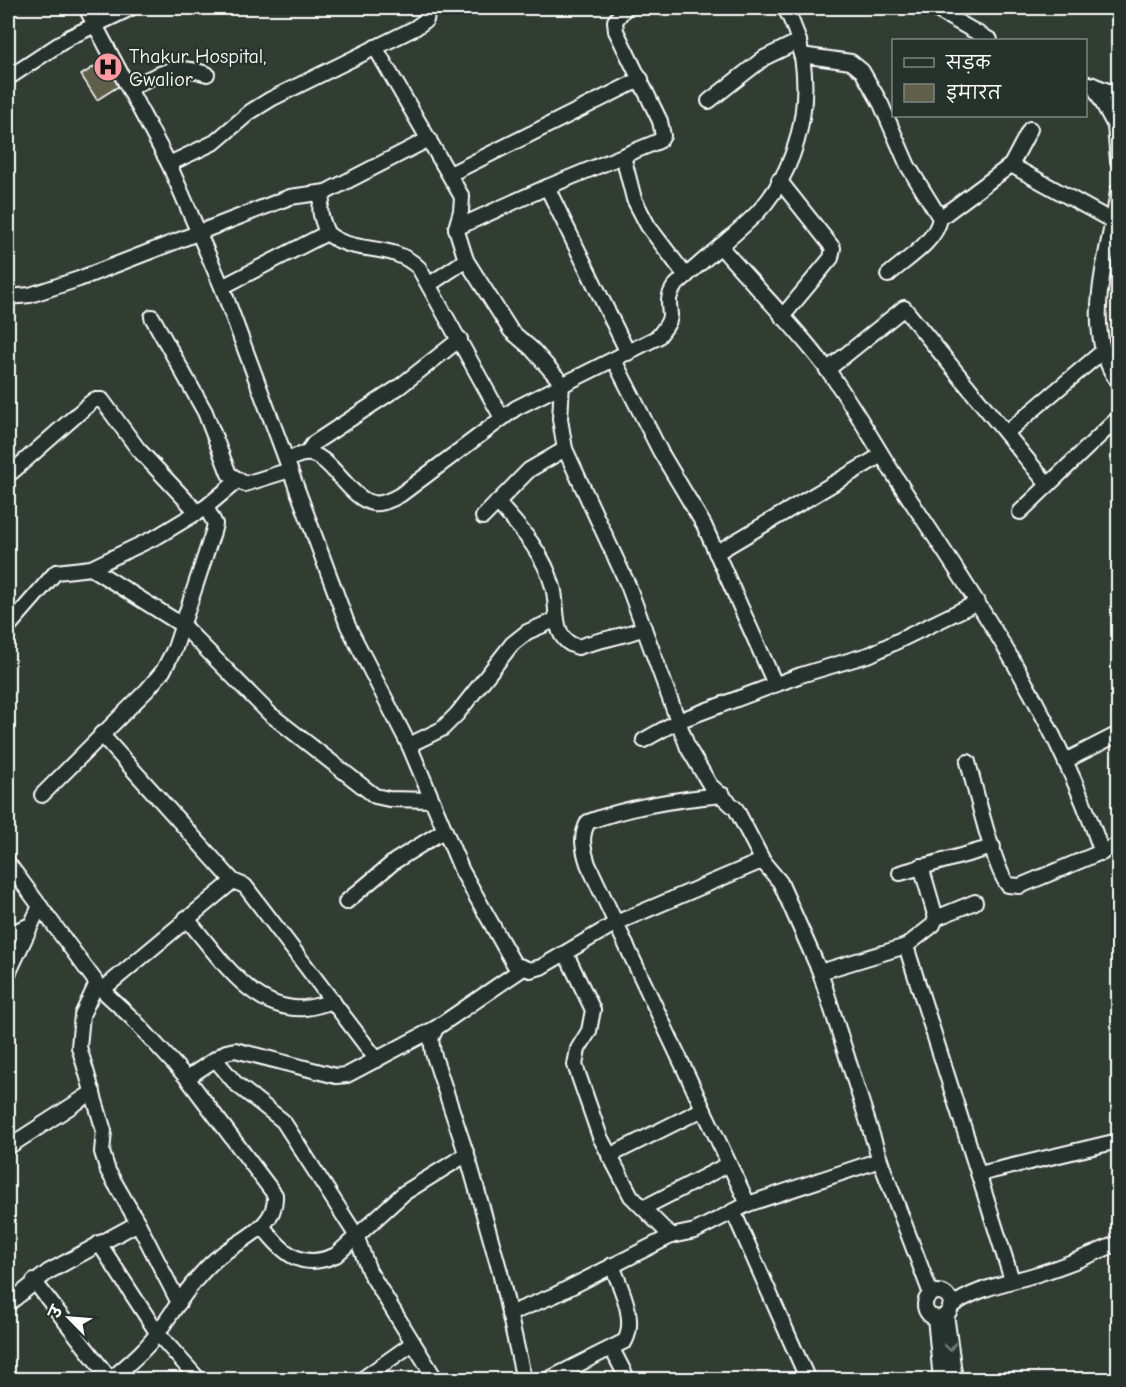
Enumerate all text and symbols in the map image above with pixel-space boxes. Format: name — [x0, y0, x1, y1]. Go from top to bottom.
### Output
legend — [892, 39, 1087, 117]
place label: Thakur Hospital, Gwalior — [129, 45, 267, 91]
hospital icon: Thakur Hospital, Gwalior — [92, 51, 124, 83]
text: सड़क — [945, 53, 991, 74]
text: इमारत — [946, 83, 1002, 104]
north arrow — [39, 1288, 99, 1348]
text: उ — [45, 1302, 67, 1323]
one-way arrow — [944, 1342, 956, 1351]

